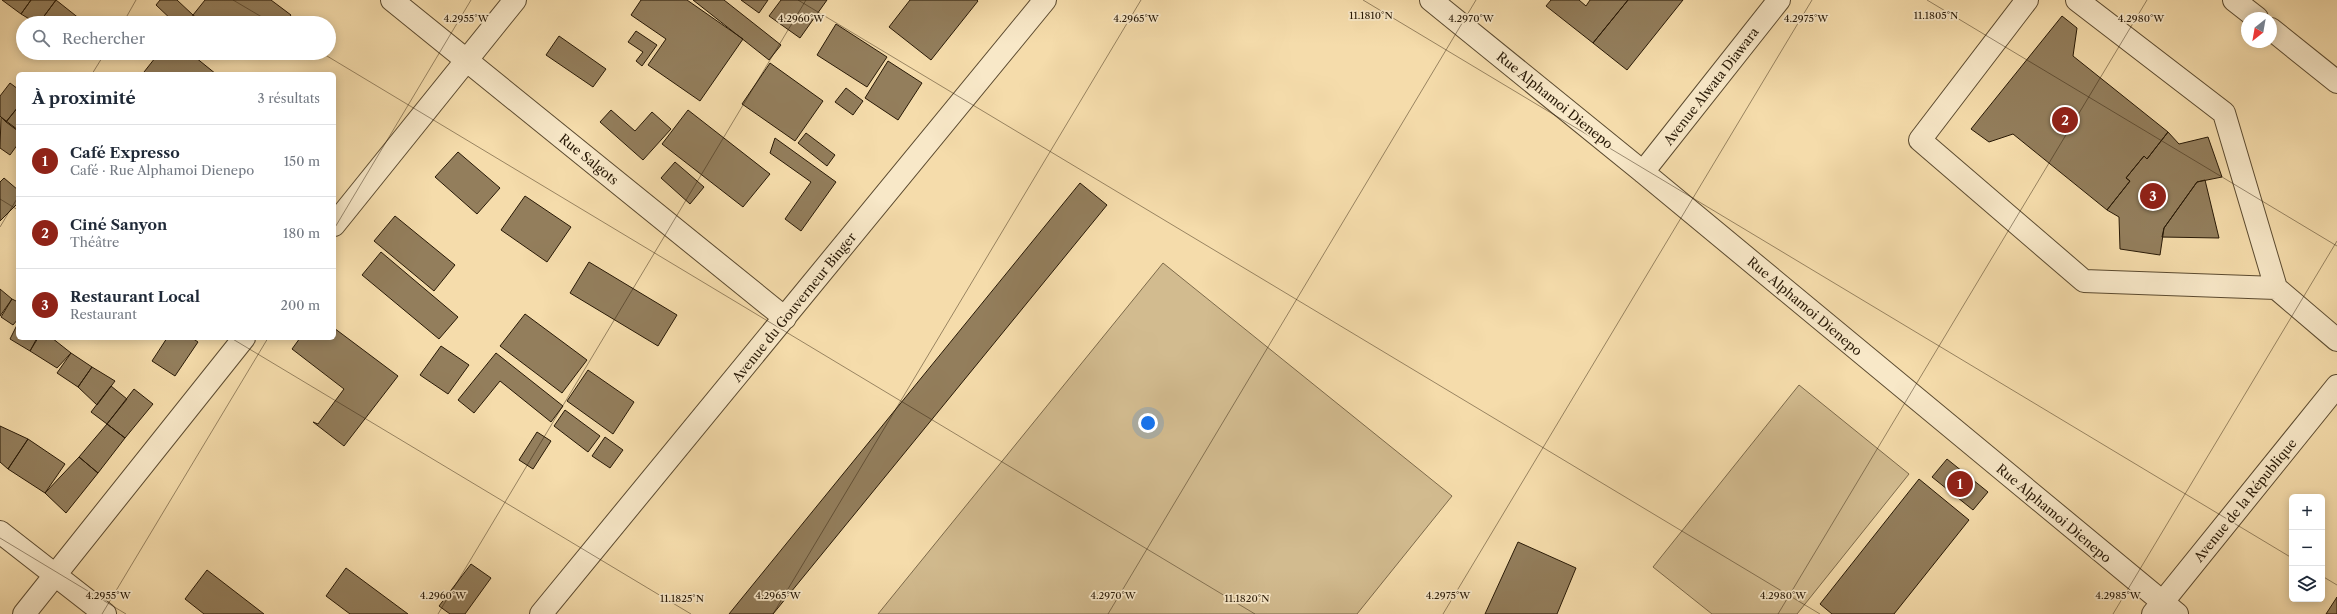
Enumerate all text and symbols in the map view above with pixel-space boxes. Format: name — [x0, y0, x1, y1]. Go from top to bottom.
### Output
text: 11.1810°N — [1349, 9, 1393, 22]
text: 11.1805°N — [1914, 9, 1958, 22]
text: 4.2955°W — [443, 12, 490, 25]
text: 4.2960°W — [778, 12, 825, 25]
text: 4.2965°W — [1113, 12, 1160, 25]
text: 4.2970°W — [1448, 12, 1495, 25]
text: 4.2975°W — [1784, 12, 1829, 25]
text: 4.2980°W — [2118, 12, 2165, 25]
north arrow — [2241, 12, 2277, 48]
search box — [16, 16, 336, 60]
street label: Avenue Alwata Diawara — [1659, 24, 1762, 149]
icon: search — [30, 27, 52, 49]
text: Rechercher — [62, 29, 145, 48]
street label: Rue Alphamoi Dienepo — [1494, 48, 1616, 152]
text: À proximité — [32, 88, 136, 108]
text: 3 résultats — [258, 90, 320, 106]
pin: 2 — [2052, 105, 2078, 135]
street label: Rue Salgots — [556, 130, 622, 188]
text: Café Expresso — [70, 143, 180, 162]
text: 1 — [42, 153, 48, 169]
text: 150 m — [284, 153, 320, 169]
text: Café · Rue Alphamoi Dienepo — [70, 162, 254, 178]
pin: 3 — [2140, 181, 2166, 211]
text: Ciné Sanyon — [70, 215, 167, 234]
text: 2 — [41, 225, 49, 241]
text: 180 m — [283, 225, 320, 241]
street label: Avenue du Gouverneur Binger — [728, 229, 860, 386]
text: Théâtre — [70, 234, 119, 250]
street label: Rue Alphamoi Dienepo — [1744, 253, 1866, 359]
text: Restaurant Local — [70, 287, 200, 306]
text: 3 — [41, 297, 49, 313]
text: 200 m — [280, 297, 320, 313]
text: Restaurant — [70, 306, 137, 322]
your location — [1138, 413, 1158, 433]
street label: Avenue de la République — [2190, 435, 2300, 566]
street label: Rue Alphamoi Dienepo — [1993, 460, 2115, 566]
pin: 1 — [1947, 469, 1973, 499]
map controls — [2289, 494, 2325, 602]
button: + — [2289, 494, 2325, 530]
button: − — [2289, 530, 2325, 566]
button: layers — [2289, 566, 2325, 602]
text: 4.2955°W — [85, 589, 132, 602]
text: 4.2960°W — [420, 589, 467, 602]
text: 4.2965°W — [755, 589, 802, 602]
text: 4.2970°W — [1090, 589, 1137, 602]
text: 4.2975°W — [1426, 589, 1471, 602]
text: 4.2980°W — [1760, 589, 1807, 602]
text: 4.2985°W — [2095, 589, 2142, 602]
text: 11.1825°N — [660, 592, 704, 605]
text: 11.1820°N — [1225, 592, 1269, 605]

